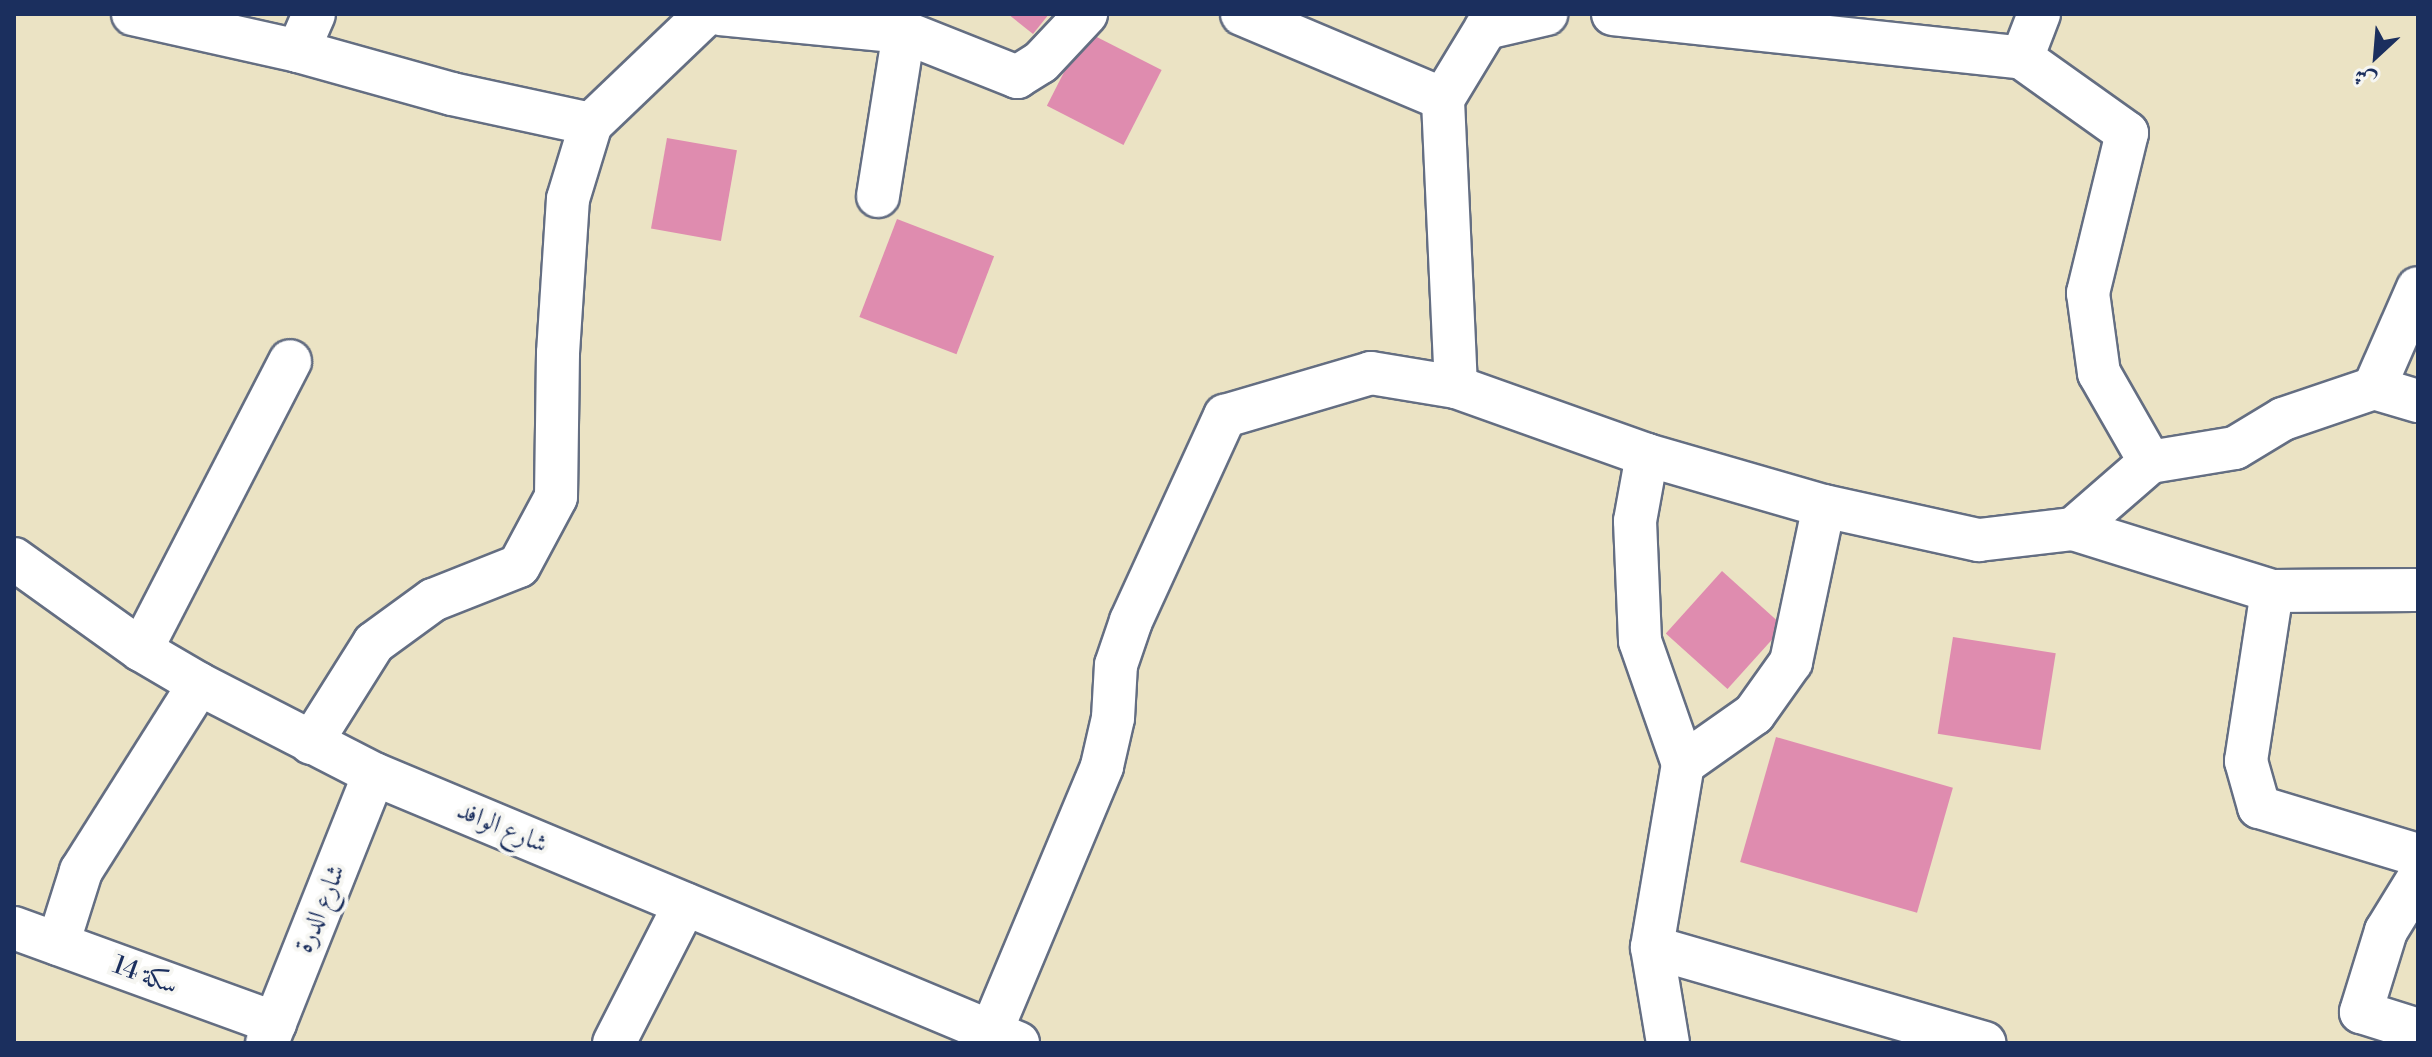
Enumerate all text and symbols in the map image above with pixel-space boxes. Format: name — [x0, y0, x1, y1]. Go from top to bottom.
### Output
north arrow — [2336, 16, 2416, 96]
text: ش — [2350, 61, 2381, 95]
street label: شارع الوافد — [452, 795, 552, 861]
street label: شارع الدرة — [289, 860, 353, 958]
street label: سكة 14 — [108, 950, 182, 1002]

